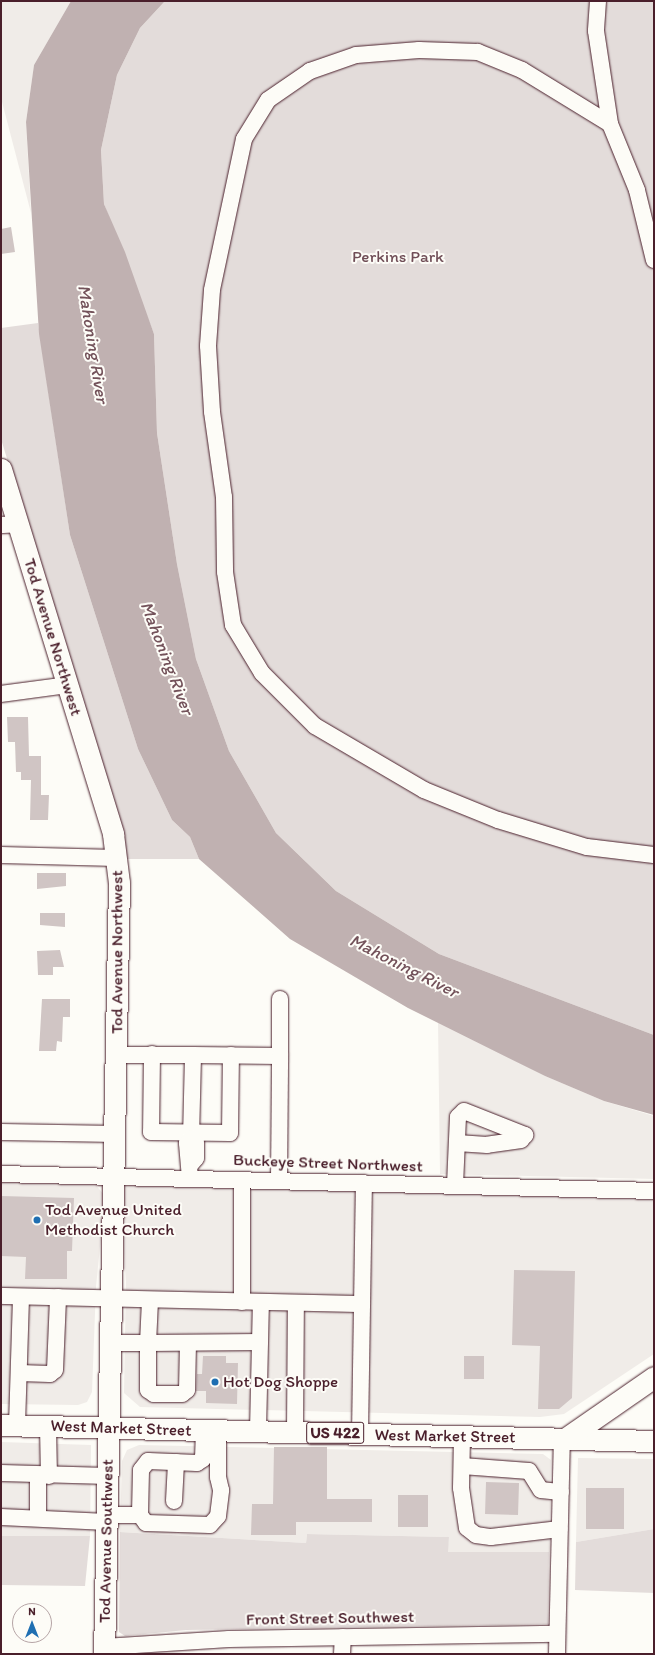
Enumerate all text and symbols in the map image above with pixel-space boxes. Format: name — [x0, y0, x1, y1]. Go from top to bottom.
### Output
park label: Perkins Park — [352, 247, 444, 267]
water label: Mahoning River — [73, 283, 113, 405]
street label: Tod Avenue Northwest — [19, 556, 87, 718]
water label: Mahoning River — [136, 599, 198, 717]
street label: Tod Avenue Northwest — [107, 871, 127, 1033]
water label: Mahoning River — [346, 929, 462, 1003]
street label: Buckeye Street Northwest — [233, 1149, 423, 1177]
place label: Tod Avenue United Methodist Church — [45, 1200, 181, 1240]
marker: Tod Avenue United Methodist Church — [32, 1215, 42, 1225]
place label: Hot Dog Shoppe — [223, 1372, 339, 1392]
marker: Hot Dog Shoppe — [210, 1377, 220, 1387]
street label: West Market Street — [50, 1415, 192, 1441]
road number: US 422 — [306, 1419, 364, 1447]
street label: West Market Street — [374, 1425, 516, 1447]
street label: Tod Avenue Southwest — [94, 1459, 118, 1623]
north arrow — [12, 1603, 52, 1643]
text: N — [28, 1605, 36, 1618]
street label: Front Street Southwest — [246, 1606, 414, 1630]

